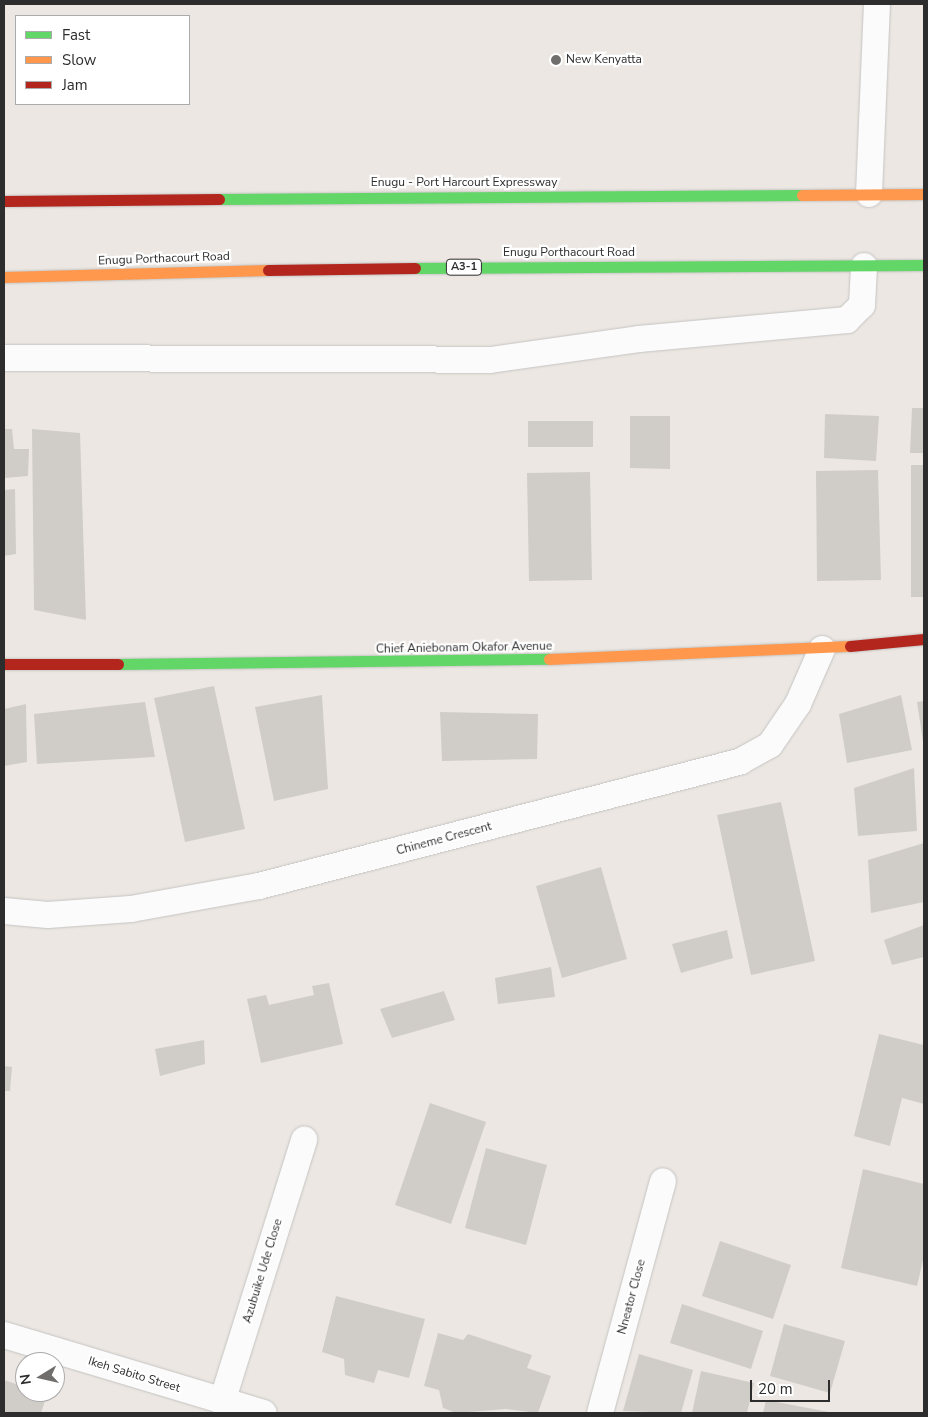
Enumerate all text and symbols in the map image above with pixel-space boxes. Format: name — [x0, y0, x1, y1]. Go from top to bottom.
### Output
legend — [15, 15, 190, 105]
text: Fast — [62, 25, 90, 45]
text: Slow — [62, 50, 96, 70]
place label: New Kenyatta — [566, 53, 642, 67]
marker: New Kenyatta — [550, 54, 562, 66]
text: Jam — [62, 75, 88, 95]
street label: Enugu - Port Harcourt Expressway — [371, 176, 557, 190]
street label: Enugu Porthacourt Road — [503, 246, 635, 260]
street label: Enugu Porthacourt Road — [98, 250, 230, 268]
road number: A3-1 — [445, 258, 483, 276]
street label: Chief Aniebonam Okafor Avenue — [376, 639, 552, 657]
street label: Chineme Crescent — [395, 819, 493, 859]
street label: Azubuike Ude Close — [240, 1217, 286, 1325]
street label: Nneator Close — [615, 1258, 649, 1336]
north arrow — [15, 1352, 65, 1402]
street label: Ikeh Sabito Street — [86, 1354, 182, 1396]
scale bar — [753, 1370, 833, 1402]
text: N — [15, 1373, 36, 1386]
text: 20 m — [758, 1379, 793, 1399]

